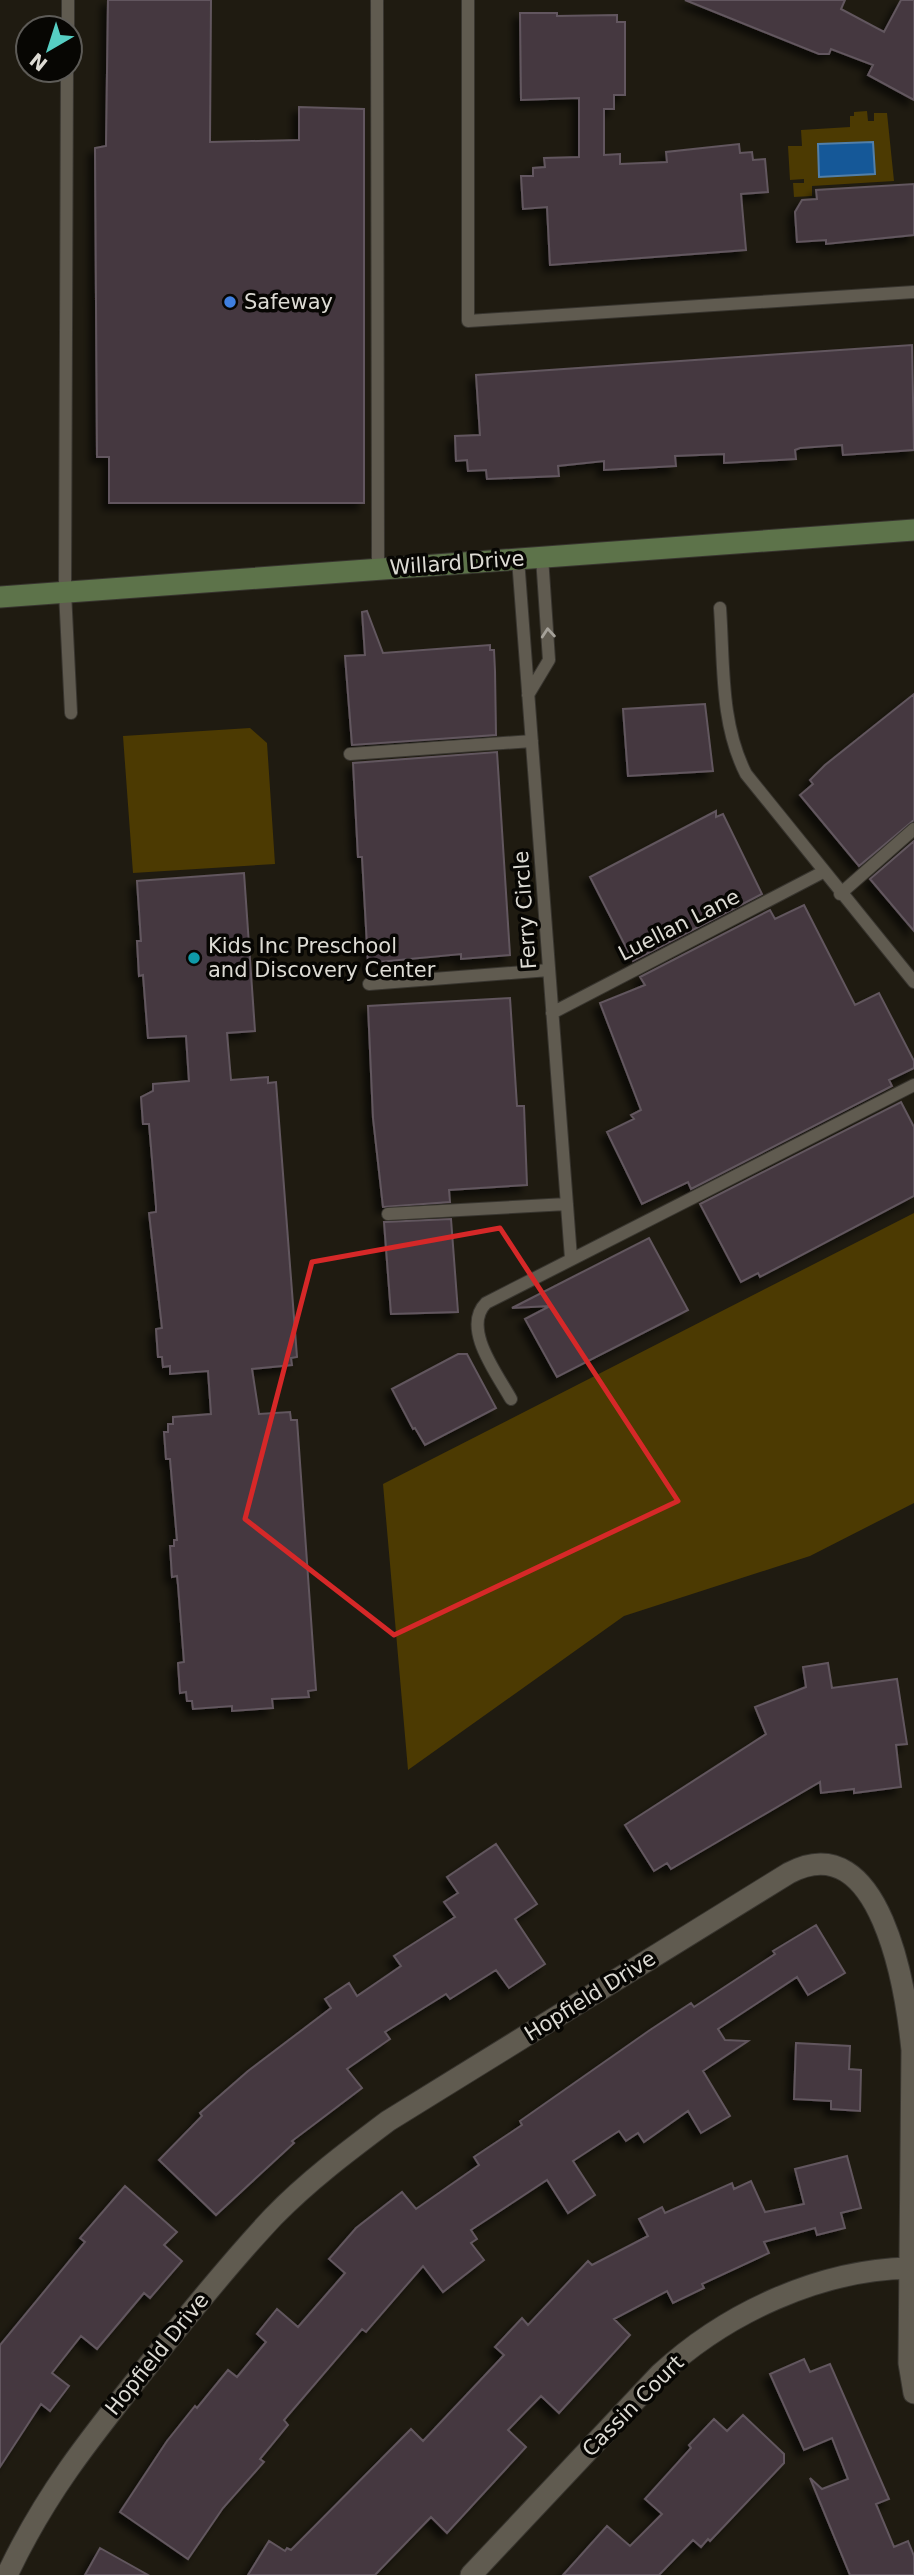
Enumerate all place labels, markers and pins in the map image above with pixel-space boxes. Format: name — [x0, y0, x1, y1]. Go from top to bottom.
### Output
place label: Safeway — [244, 290, 333, 314]
marker: Safeway — [222, 294, 238, 310]
place label: Kids Inc Preschool and Discovery Center — [208, 934, 436, 982]
marker: Kids Inc Preschool and Discovery Center — [186, 950, 202, 966]

